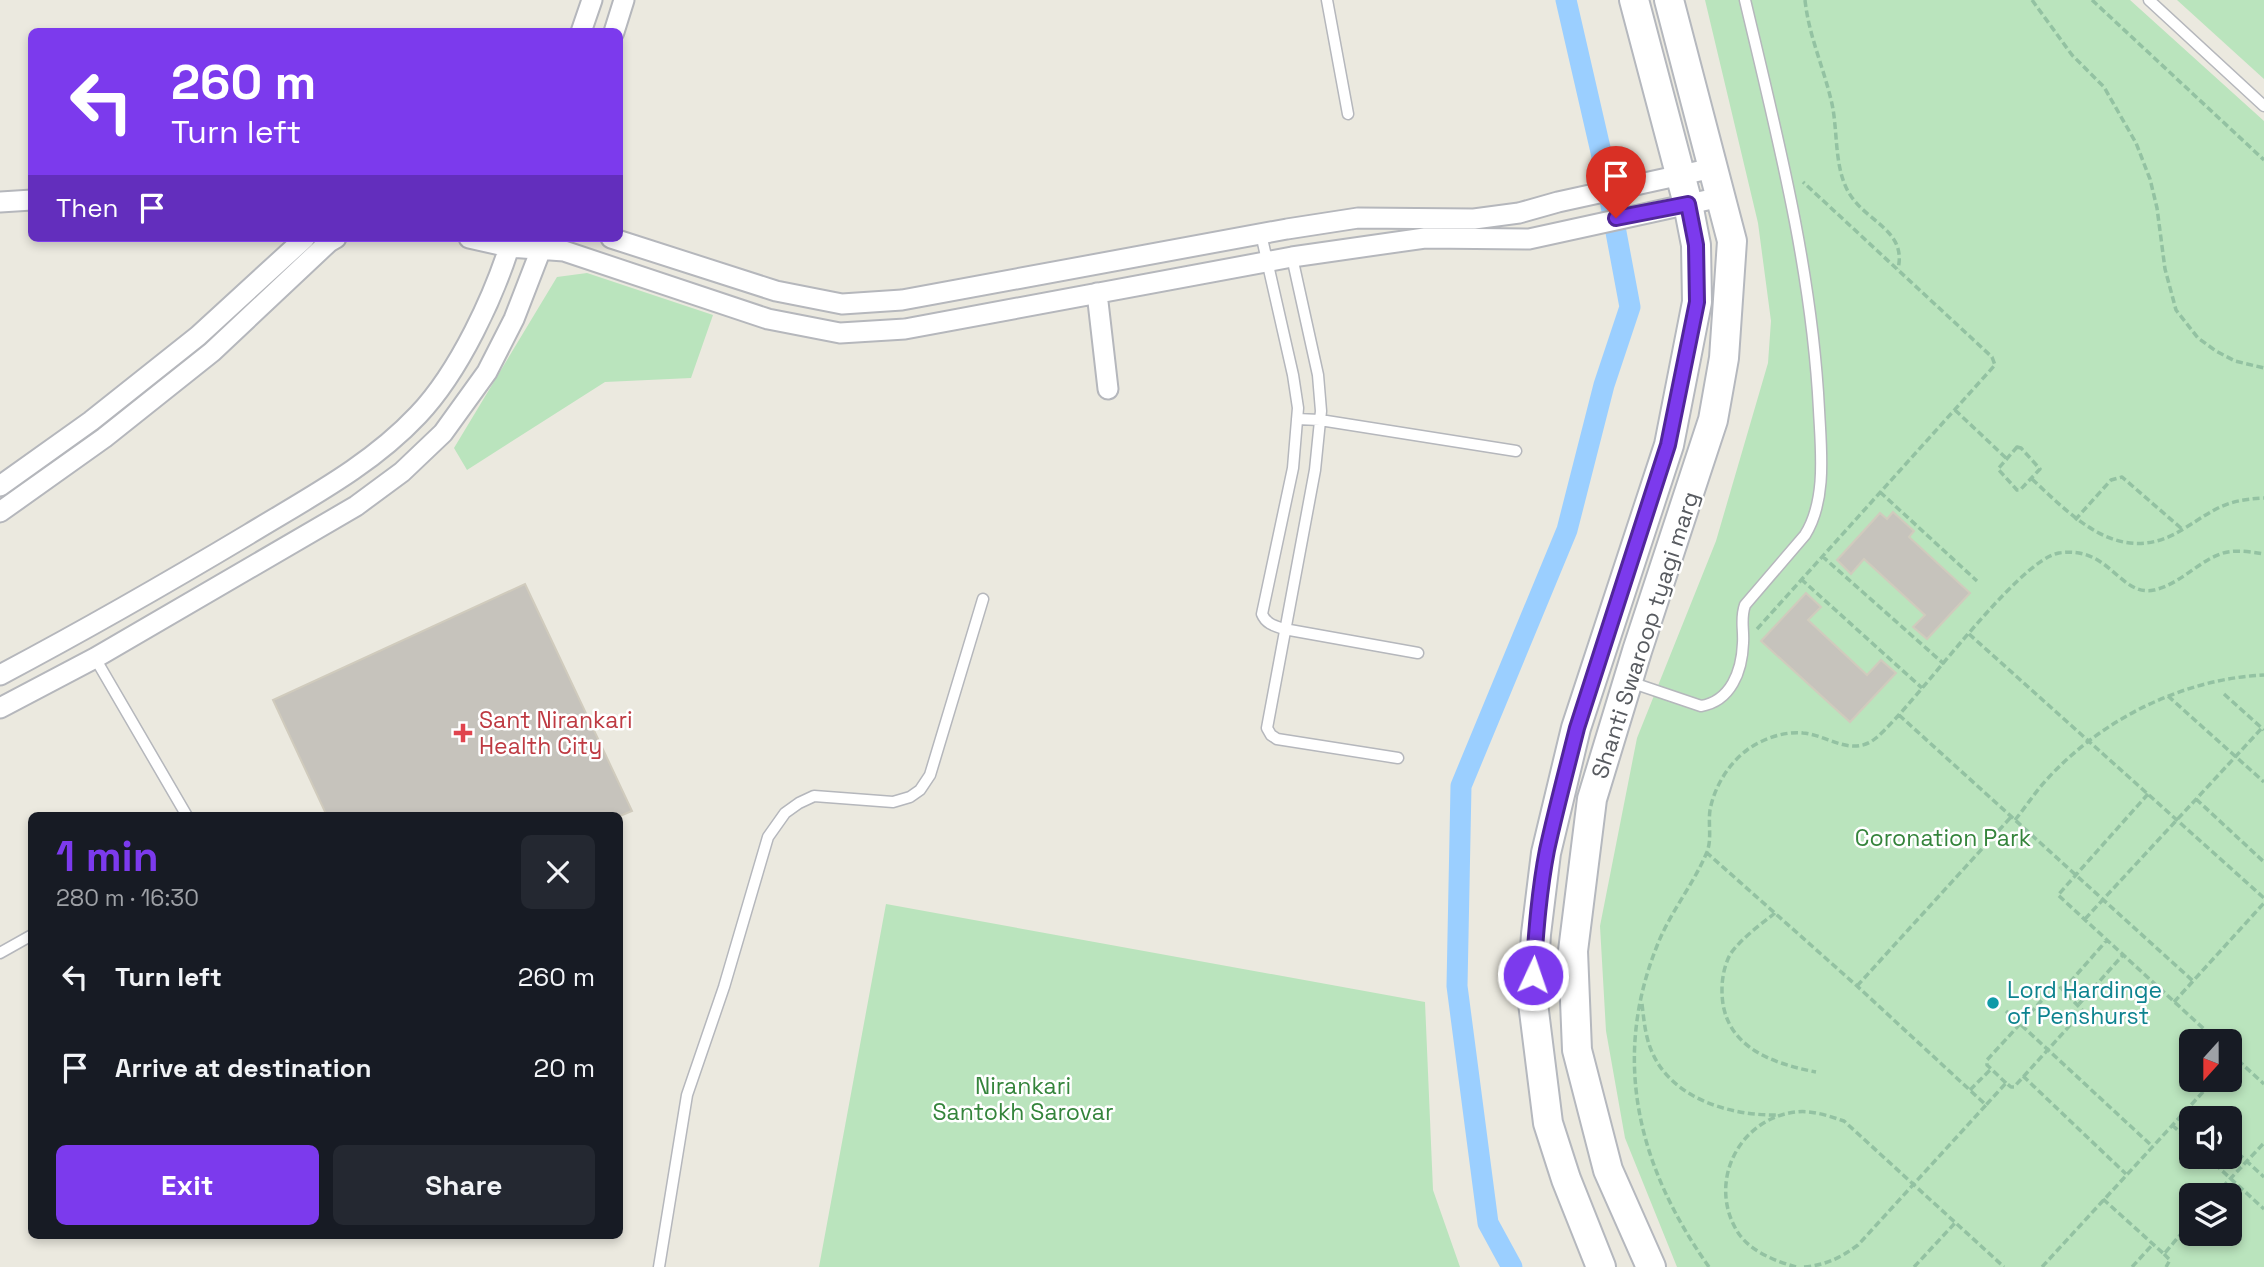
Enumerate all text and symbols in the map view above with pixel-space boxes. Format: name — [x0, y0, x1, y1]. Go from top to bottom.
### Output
text: 260 m — [171, 51, 316, 113]
icon: left — [56, 56, 147, 147]
text: Turn left — [171, 112, 301, 152]
pin — [1586, 146, 1646, 218]
icon: arrive — [1597, 157, 1635, 195]
icon: arrive — [133, 189, 171, 227]
text: Then — [56, 191, 119, 225]
street label: Shanti Swaroop tyagi marg — [1584, 488, 1706, 782]
place label: Sant Nirankari Health City — [479, 705, 633, 761]
marker: Sant Nirankari Health City — [453, 723, 473, 743]
park label: Coronation Park — [1855, 823, 2031, 853]
text: 1 min — [56, 830, 159, 883]
button: close — [521, 835, 595, 909]
text: 280 m · 16:30 — [56, 883, 199, 913]
position arrow — [1496, 938, 1570, 1012]
icon: left — [56, 958, 94, 996]
text: Turn left — [115, 960, 222, 994]
text: 260 m — [518, 960, 595, 994]
place label: Lord Hardinge of Penshurst — [2007, 975, 2162, 1031]
marker: Lord Hardinge of Penshurst — [1985, 995, 2001, 1011]
north arrow — [2179, 1029, 2242, 1092]
map controls — [2179, 1029, 2242, 1246]
icon: arrive — [56, 1049, 94, 1087]
text: Arrive at destination — [115, 1051, 372, 1085]
text: 20 m — [534, 1051, 595, 1085]
park label: Nirankari Santokh Sarovar — [932, 1071, 1114, 1127]
button: sound — [2179, 1106, 2242, 1169]
button: Exit — [56, 1145, 319, 1225]
button: Share — [333, 1145, 595, 1225]
button: layers — [2179, 1183, 2242, 1246]

